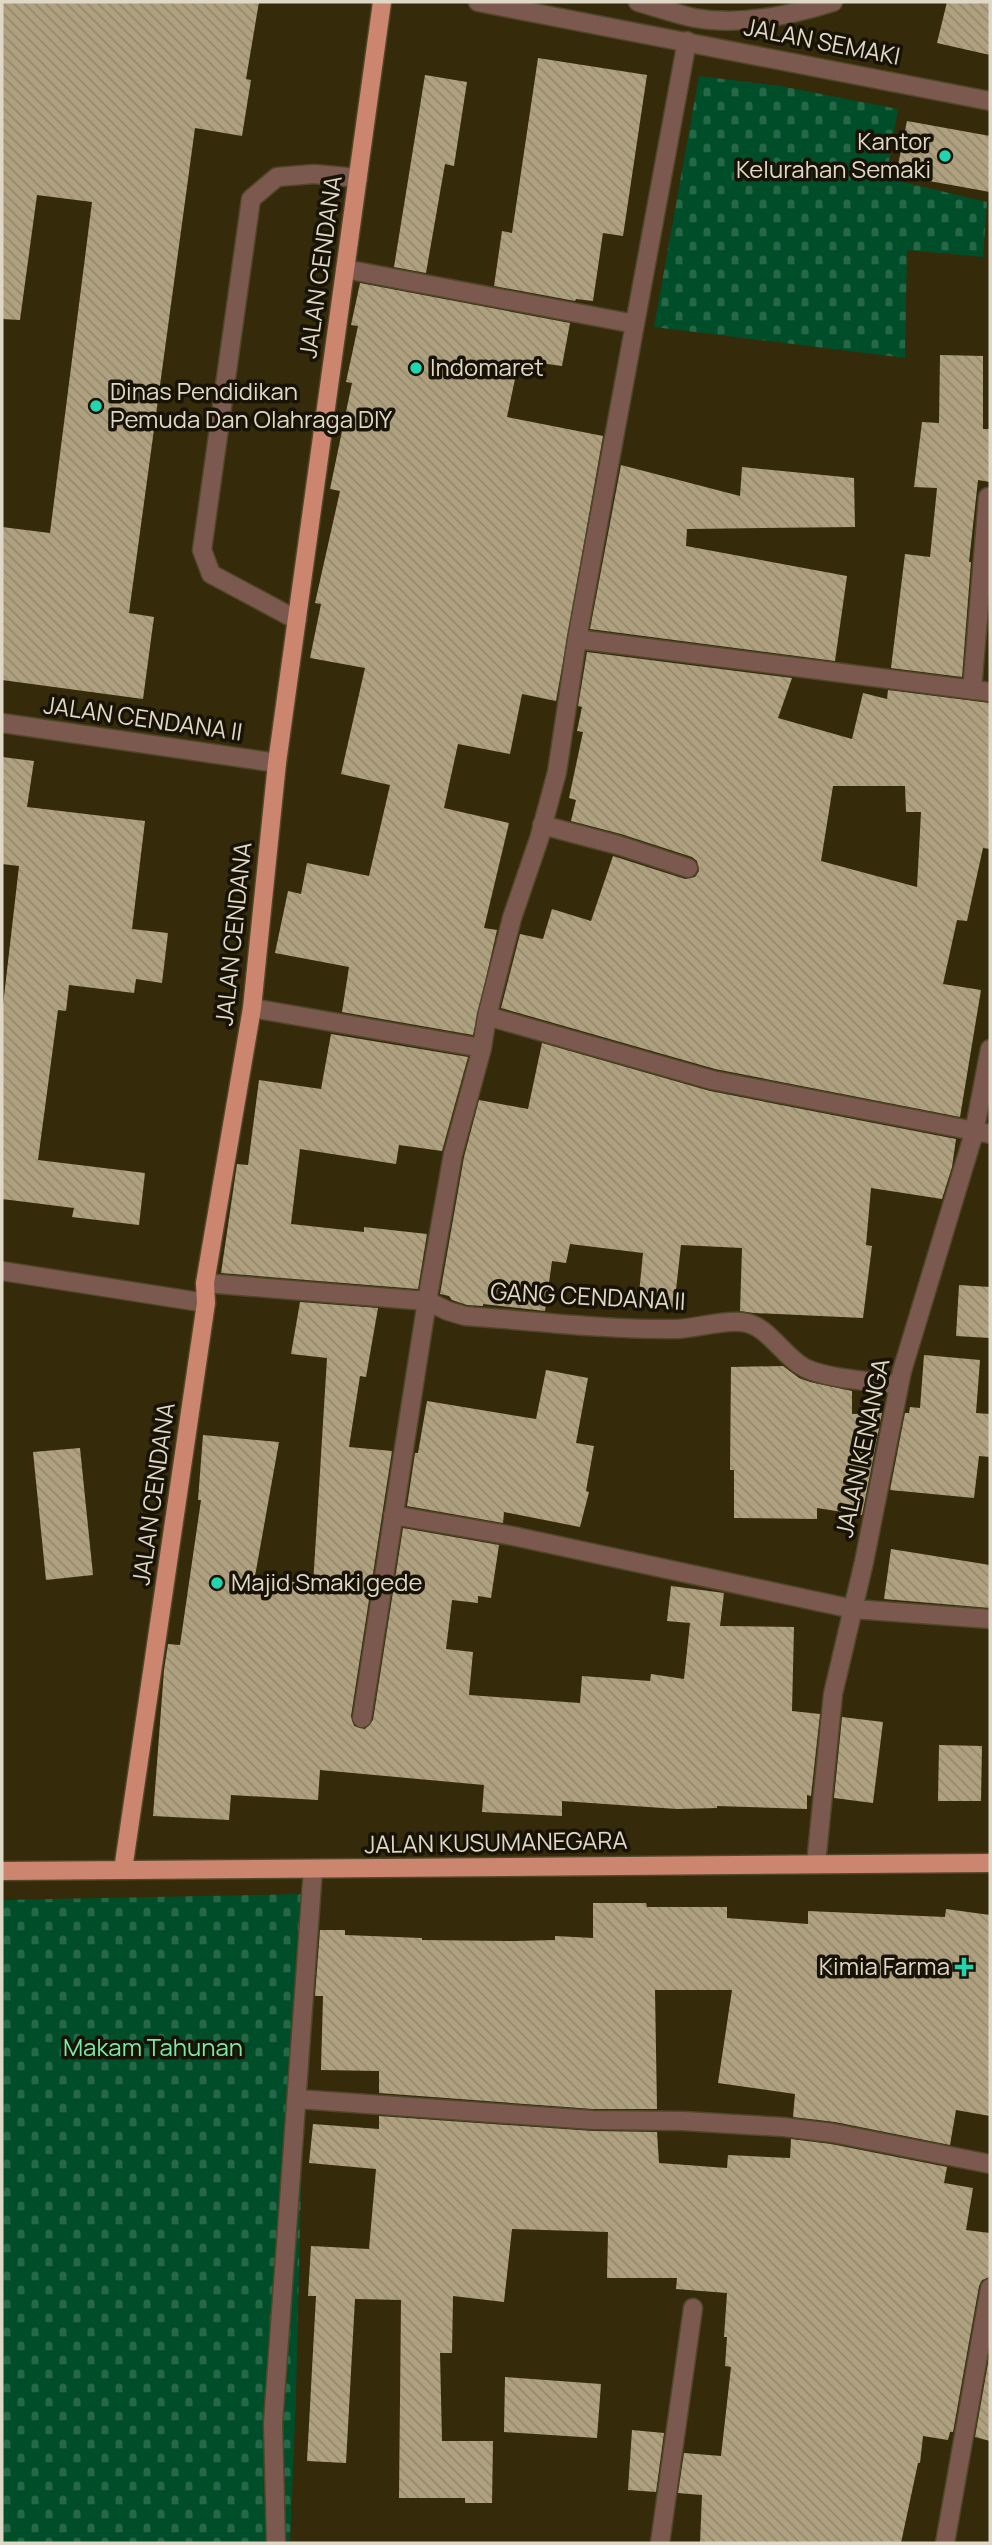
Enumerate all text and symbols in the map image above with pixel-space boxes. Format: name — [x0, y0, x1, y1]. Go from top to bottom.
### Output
street label: JALAN SEMAKI — [741, 9, 903, 72]
place label: Kantor Kelurahan Semaki — [736, 124, 931, 185]
marker: Kantor Kelurahan Semaki — [937, 148, 953, 164]
street label: JALAN CENDANA — [290, 173, 349, 360]
place label: Indomaret — [430, 350, 544, 383]
marker: Indomaret — [408, 360, 424, 376]
place label: Dinas Pendidikan Pemuda Dan Olahraga DIY — [110, 374, 393, 435]
marker: Dinas Pendidikan Pemuda Dan Olahraga DIY — [88, 398, 104, 414]
street label: JALAN CENDANA II — [42, 687, 245, 748]
street label: JALAN CENDANA — [206, 840, 259, 1027]
street label: GANG CENDANA II — [490, 1274, 687, 1317]
street label: JALAN KENANGA — [826, 1355, 897, 1540]
street label: JALAN CENDANA — [123, 1400, 182, 1587]
place label: Majid Smaki gede — [231, 1565, 422, 1598]
marker: Majid Smaki gede — [209, 1575, 225, 1591]
street label: JALAN KUSUMANEGARA — [364, 1823, 628, 1860]
place label: Kimia Farma — [819, 1949, 950, 1982]
marker: Kimia Farma — [956, 1959, 972, 1975]
park label: Makam Tahunan — [63, 2030, 243, 2063]

